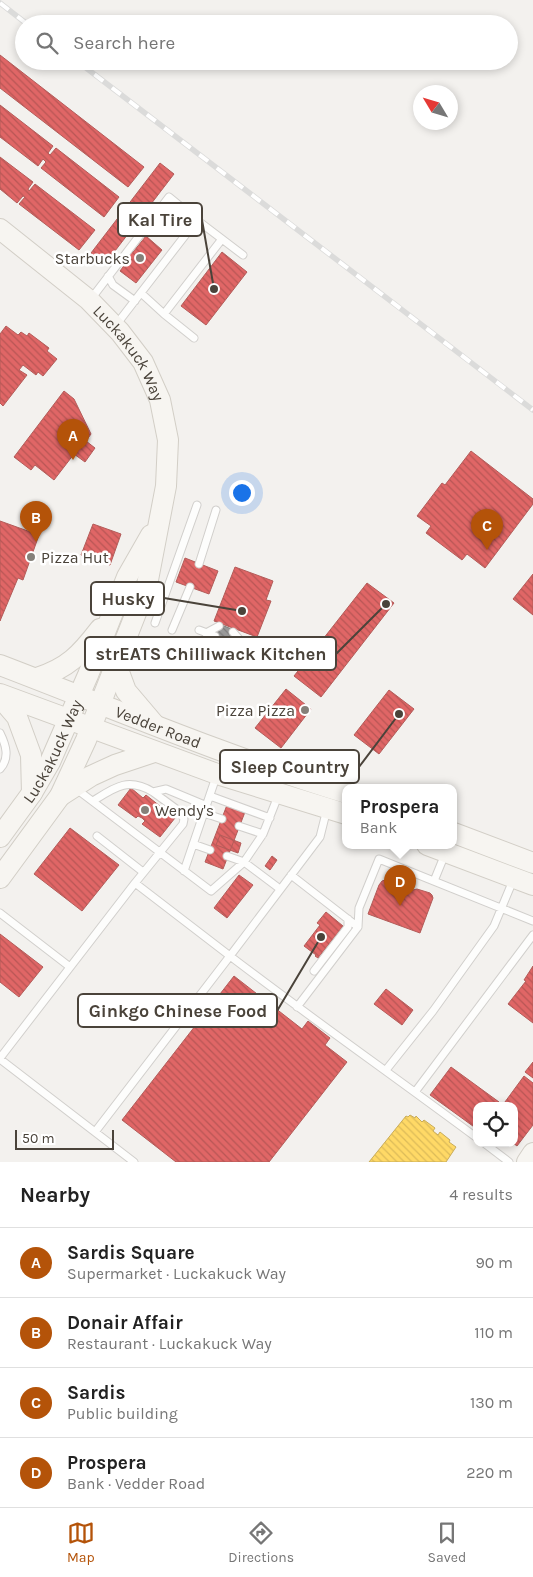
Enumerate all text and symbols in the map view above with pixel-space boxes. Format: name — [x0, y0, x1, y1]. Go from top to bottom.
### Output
search box — [15, 15, 518, 70]
icon: search — [33, 29, 61, 57]
text: Search here — [73, 32, 175, 54]
north arrow — [413, 85, 458, 130]
callout: Kal Tire — [118, 203, 202, 236]
text: Kal Tire — [128, 209, 192, 231]
place label: Starbucks — [55, 249, 130, 268]
marker: Starbucks — [134, 252, 146, 264]
street label: Luckakuck Way — [89, 301, 168, 404]
pin: A — [57, 419, 89, 460]
your location — [229, 480, 255, 506]
pin: B — [20, 501, 52, 542]
pin: C — [471, 509, 503, 550]
place label: Pizza Hut — [41, 548, 109, 567]
marker: Pizza Hut — [25, 551, 37, 563]
callout: Husky — [91, 582, 164, 615]
text: Husky — [101, 588, 155, 610]
callout: strEATS Chilliwack Kitchen — [85, 637, 336, 670]
text: strEATS Chilliwack Kitchen — [96, 643, 326, 665]
street label: Luckakuck Way — [19, 696, 86, 807]
place label: Pizza Pizza — [216, 701, 295, 720]
street label: Vedder Road — [113, 702, 204, 752]
marker: Pizza Pizza — [299, 704, 311, 716]
callout: Sleep Country — [220, 750, 359, 783]
text: Sleep Country — [231, 756, 349, 778]
popup — [342, 784, 457, 849]
text: Prospera — [360, 796, 439, 818]
place label: Wendy's — [155, 801, 214, 820]
marker: Wendy's — [139, 804, 151, 816]
text: Bank — [360, 818, 397, 837]
pin: D — [384, 865, 416, 906]
callout: Ginkgo Chinese Food — [78, 994, 277, 1027]
text: Ginkgo Chinese Food — [89, 1000, 267, 1022]
map controls — [473, 1102, 518, 1147]
button: locate — [473, 1102, 518, 1147]
scale bar — [15, 1127, 114, 1150]
text: 50 m — [22, 1130, 55, 1147]
text: Nearby — [20, 1183, 90, 1207]
text: 4 results — [449, 1185, 513, 1204]
text: Sardis Square — [67, 1242, 195, 1264]
text: A — [31, 1253, 41, 1272]
text: 90 m — [475, 1253, 513, 1272]
text: Supermarket · Luckakuck Way — [67, 1264, 286, 1283]
text: Donair Affair — [67, 1312, 183, 1334]
text: B — [31, 1323, 41, 1342]
text: 110 m — [474, 1323, 513, 1342]
text: Restaurant · Luckakuck Way — [67, 1334, 272, 1353]
text: Sardis — [67, 1382, 126, 1404]
text: C — [31, 1393, 41, 1412]
text: 130 m — [470, 1393, 513, 1412]
text: Public building — [67, 1404, 178, 1423]
text: Prospera — [67, 1452, 147, 1474]
text: D — [31, 1463, 41, 1482]
text: 220 m — [466, 1463, 513, 1482]
text: Bank · Vedder Road — [67, 1474, 205, 1493]
tab: Map — [67, 1519, 95, 1566]
tab: Directions — [228, 1519, 294, 1566]
tab: Saved — [428, 1519, 466, 1566]

